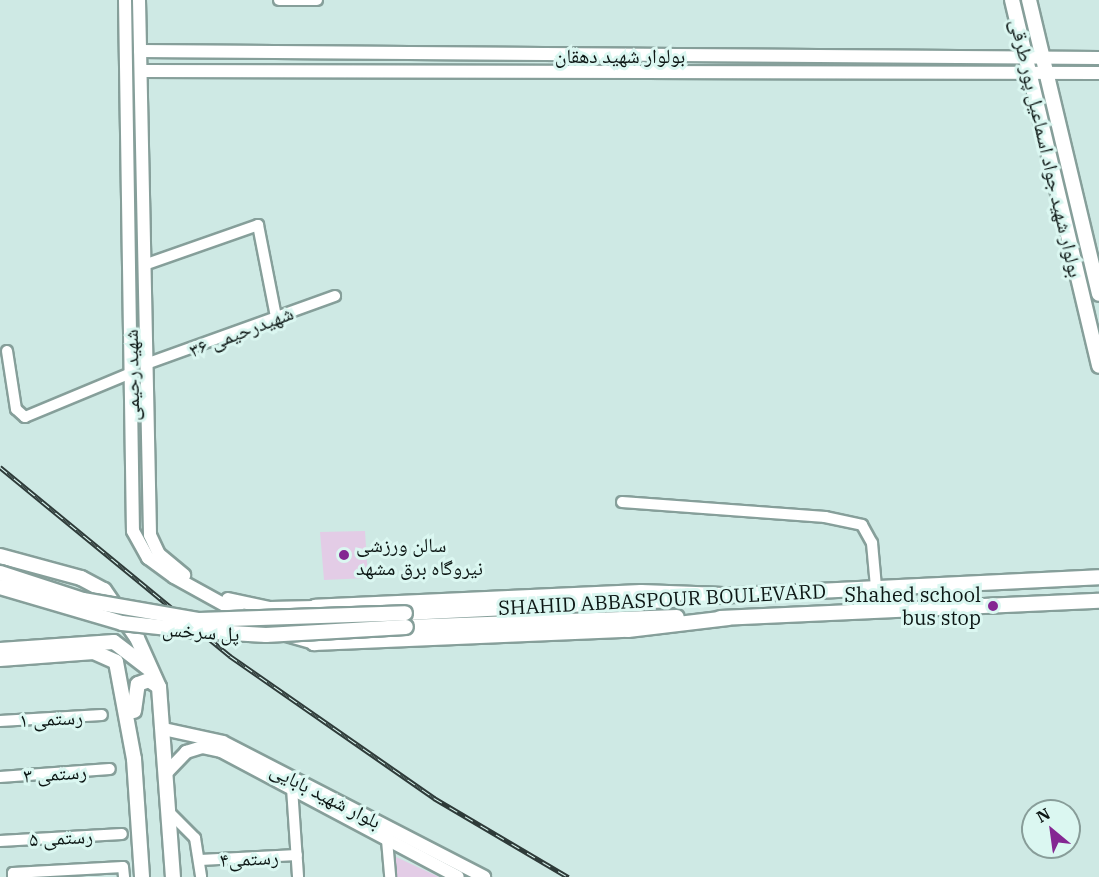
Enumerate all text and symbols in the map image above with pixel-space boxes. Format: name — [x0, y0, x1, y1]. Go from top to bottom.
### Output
street label: بولوار شهید جواد اسماعیل پور طرقی — [1006, 16, 1088, 280]
street label: بولوار شهید دهقان — [555, 43, 685, 67]
street label: شهیدرحیمی ۳۶ — [185, 300, 297, 362]
street label: شهید رحیمی — [118, 329, 144, 421]
place label: سالن ورزشی نیروگاه برق مشهد — [356, 532, 483, 579]
marker: سالن ورزشی نیروگاه برق مشهد — [337, 548, 351, 562]
street label: SHAHID ABBASPOUR BOULEVARD — [497, 578, 827, 620]
place label: Shahed school bus stop — [844, 582, 981, 629]
marker: Shahed school bus stop — [986, 599, 1000, 613]
street label: پل سرخس — [161, 616, 241, 646]
street label: رستمی ۱ — [19, 704, 83, 732]
street label: بلوار شهید بابایی — [267, 757, 385, 833]
street label: رستمی ۳ — [22, 759, 88, 787]
north arrow — [1021, 799, 1081, 859]
text: N — [1033, 803, 1054, 827]
street label: رستمی ۵ — [29, 823, 93, 851]
street label: رستمی۴ — [219, 844, 279, 872]

